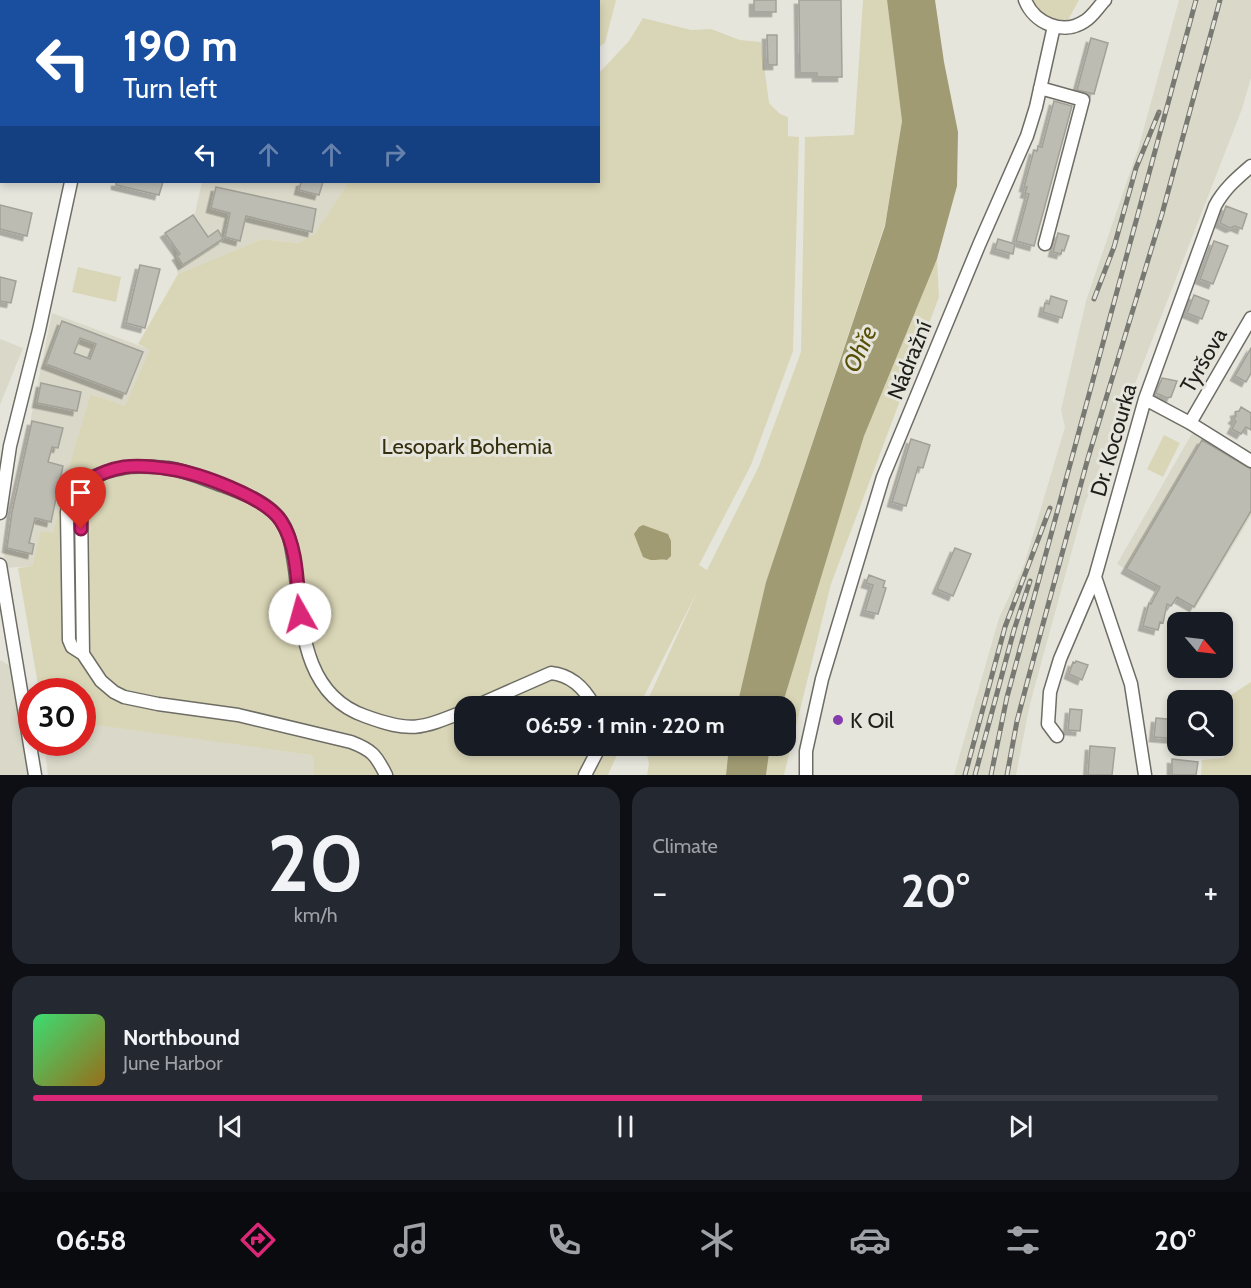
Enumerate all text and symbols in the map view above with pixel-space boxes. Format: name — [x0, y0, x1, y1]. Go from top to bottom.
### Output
text: 190 m — [123, 20, 238, 72]
icon: left — [24, 24, 102, 102]
text: Turn left — [123, 72, 217, 105]
icon: left — [189, 138, 222, 171]
icon: ahead — [252, 138, 285, 171]
icon: ahead — [315, 138, 348, 171]
icon: right — [378, 138, 411, 171]
street label: Nádražní — [881, 316, 938, 404]
water label: Ohře — [836, 321, 883, 376]
street label: Tyršova — [1174, 323, 1233, 397]
street label: Dr. Kocourka — [1084, 380, 1143, 500]
park label: Lesopark Bohemia — [382, 433, 553, 460]
pin — [55, 467, 106, 529]
icon: arrive — [64, 476, 97, 509]
position arrow — [268, 582, 332, 646]
north arrow — [1167, 612, 1233, 678]
map controls — [1167, 612, 1233, 756]
speed limit sign: 30 — [18, 678, 96, 756]
button: search — [1167, 690, 1233, 756]
place label: K Oil — [850, 707, 895, 734]
text: 06:59 · 1 min · 220 m — [525, 712, 725, 739]
marker: K Oil — [831, 713, 845, 727]
text: 20 — [268, 816, 364, 911]
text: Climate — [653, 834, 718, 858]
text: 20° — [901, 864, 970, 918]
text: − — [653, 872, 667, 912]
text: + — [1203, 872, 1218, 912]
text: km/h — [294, 903, 338, 927]
text: Northbound — [123, 1024, 240, 1051]
text: June Harbor — [123, 1051, 223, 1075]
icon: previous — [214, 1110, 247, 1143]
icon: pause — [609, 1110, 642, 1143]
icon: next — [1004, 1110, 1037, 1143]
icon: directions — [237, 1219, 279, 1261]
icon: music — [390, 1219, 432, 1261]
icon: phone — [543, 1219, 585, 1261]
icon: climate — [696, 1219, 738, 1261]
icon: car — [849, 1219, 891, 1261]
icon: filters — [1002, 1219, 1044, 1261]
text: 06:58 — [55, 1224, 126, 1257]
text: 20° — [1154, 1224, 1196, 1257]

